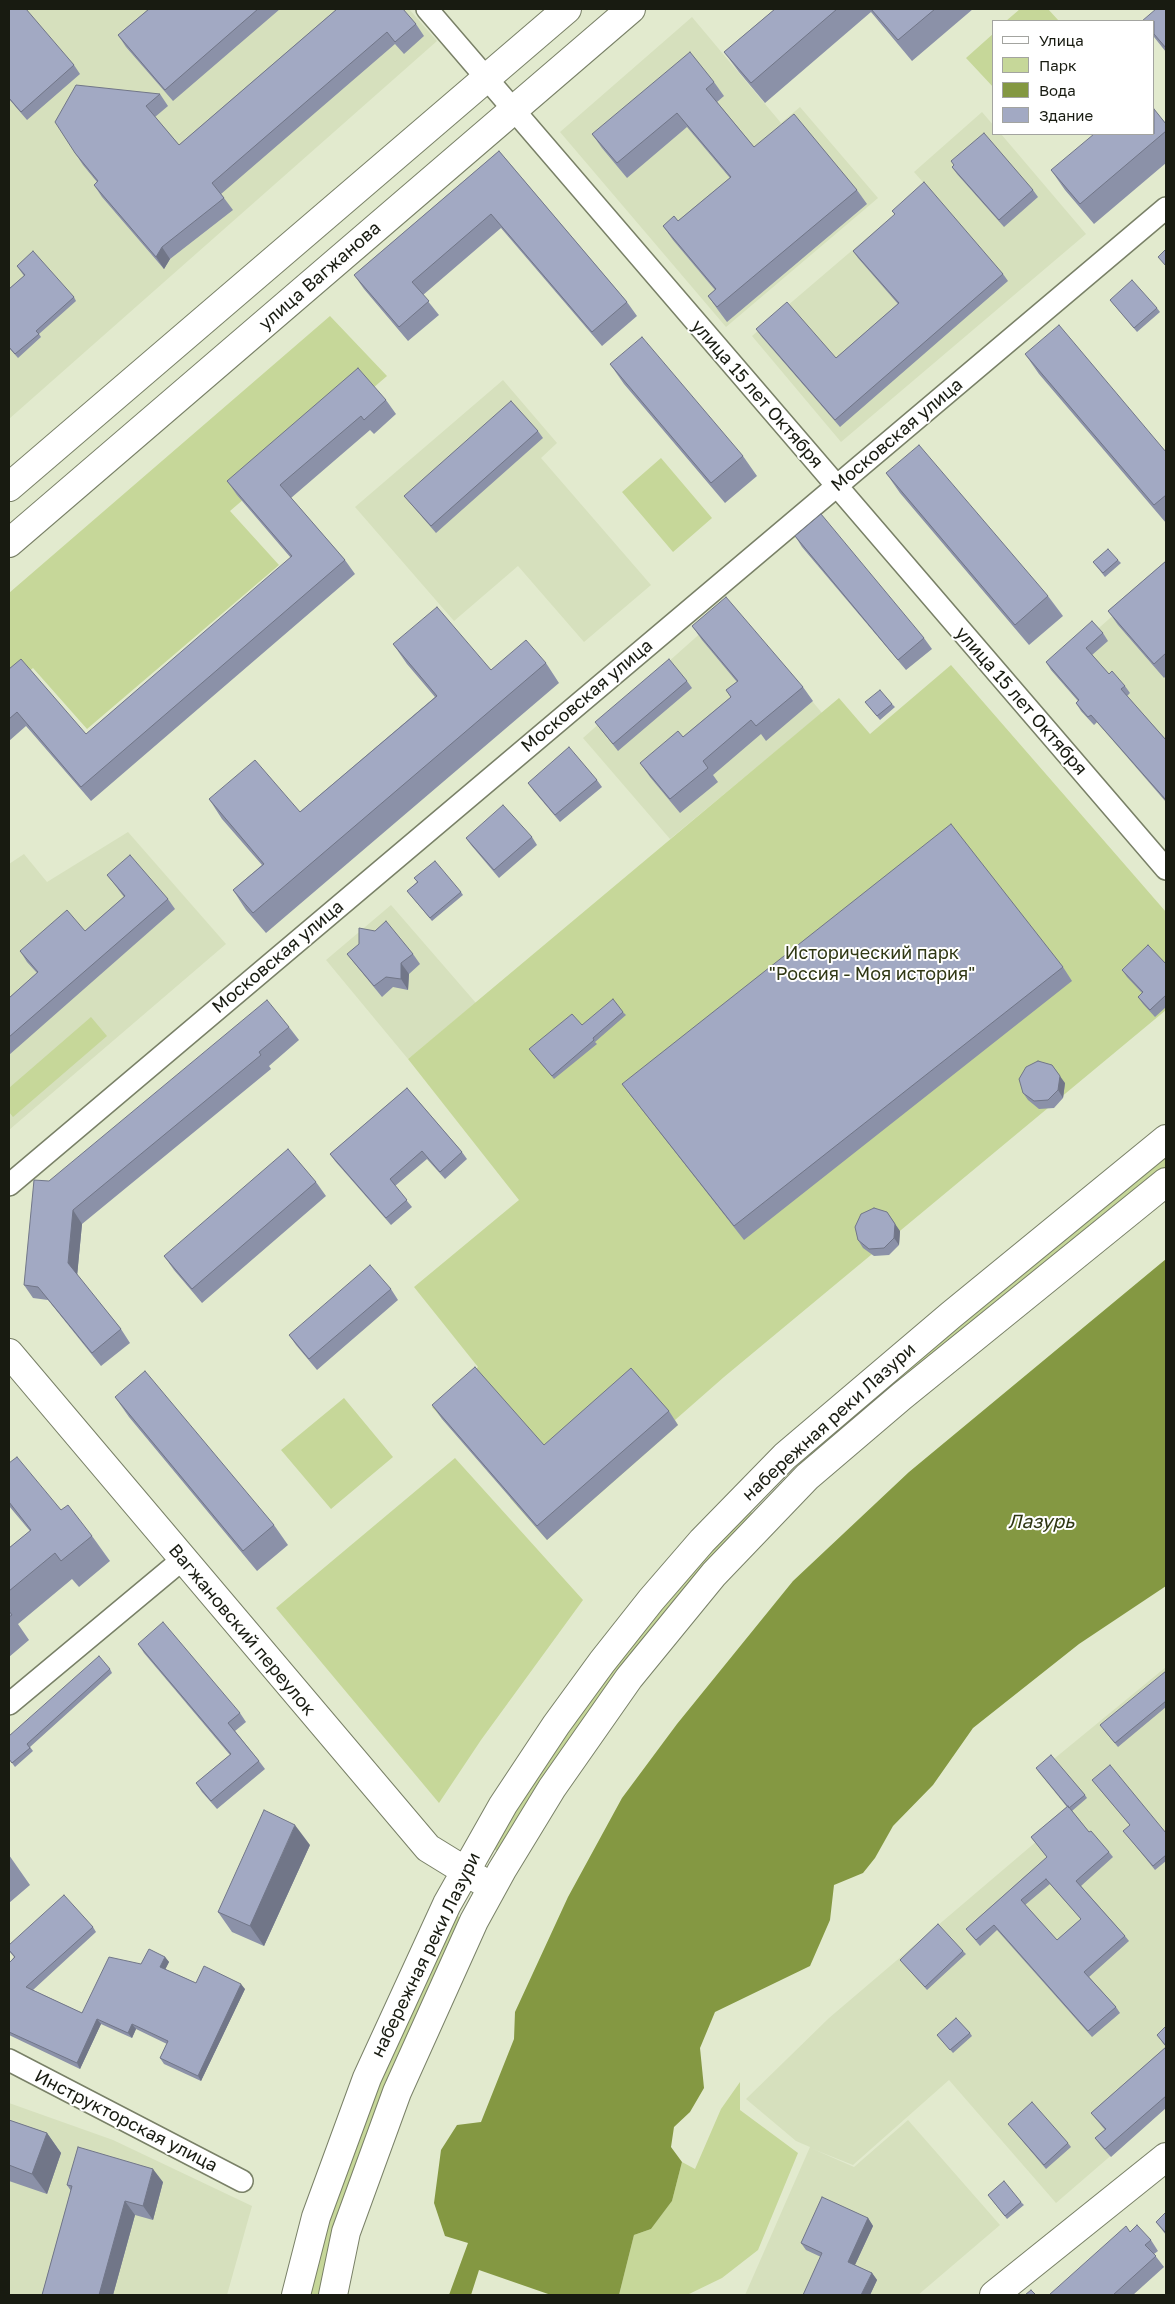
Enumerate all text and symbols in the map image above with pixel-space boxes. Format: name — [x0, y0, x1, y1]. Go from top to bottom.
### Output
legend — [992, 20, 1155, 135]
text: Улица — [1039, 31, 1084, 49]
text: Парк — [1039, 56, 1077, 74]
text: Вода — [1039, 81, 1076, 99]
text: Здание — [1039, 106, 1093, 124]
street label: улица Вагжанова — [255, 217, 385, 335]
street label: улица 15 лет Октября — [687, 315, 827, 473]
street label: Московская улица — [827, 374, 967, 496]
street label: улица 15 лет Октября — [951, 622, 1091, 780]
street label: Московская улица — [517, 635, 657, 757]
street label: Московская улица — [208, 896, 348, 1018]
park label: Исторический парк "Россия - Моя история" — [769, 942, 975, 984]
street label: набережная реки Лазури — [738, 1339, 920, 1505]
water label: Лазурь — [1008, 1511, 1074, 1533]
street label: Вагжановский переулок — [164, 1540, 320, 1720]
street label: набережная реки Лазури — [367, 1849, 485, 2061]
street label: Инструкторская улица — [31, 2065, 221, 2177]

